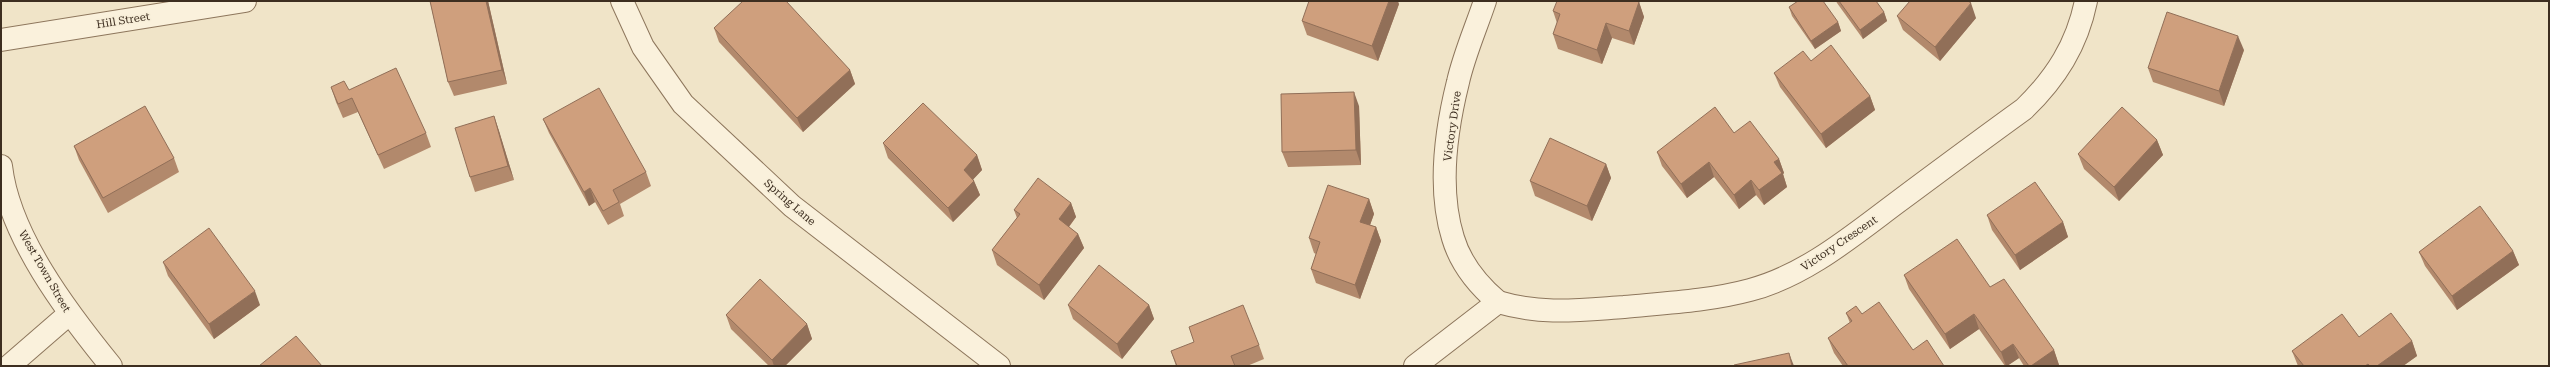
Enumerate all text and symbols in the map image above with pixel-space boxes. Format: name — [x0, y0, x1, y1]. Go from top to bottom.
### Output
street label: Hill Street — [95, 10, 151, 31]
street label: Victory Drive — [1441, 90, 1464, 162]
street label: Spring Lane — [761, 176, 818, 228]
street label: Victory Crescent — [1799, 213, 1880, 274]
street label: West Town Street — [16, 228, 73, 315]

